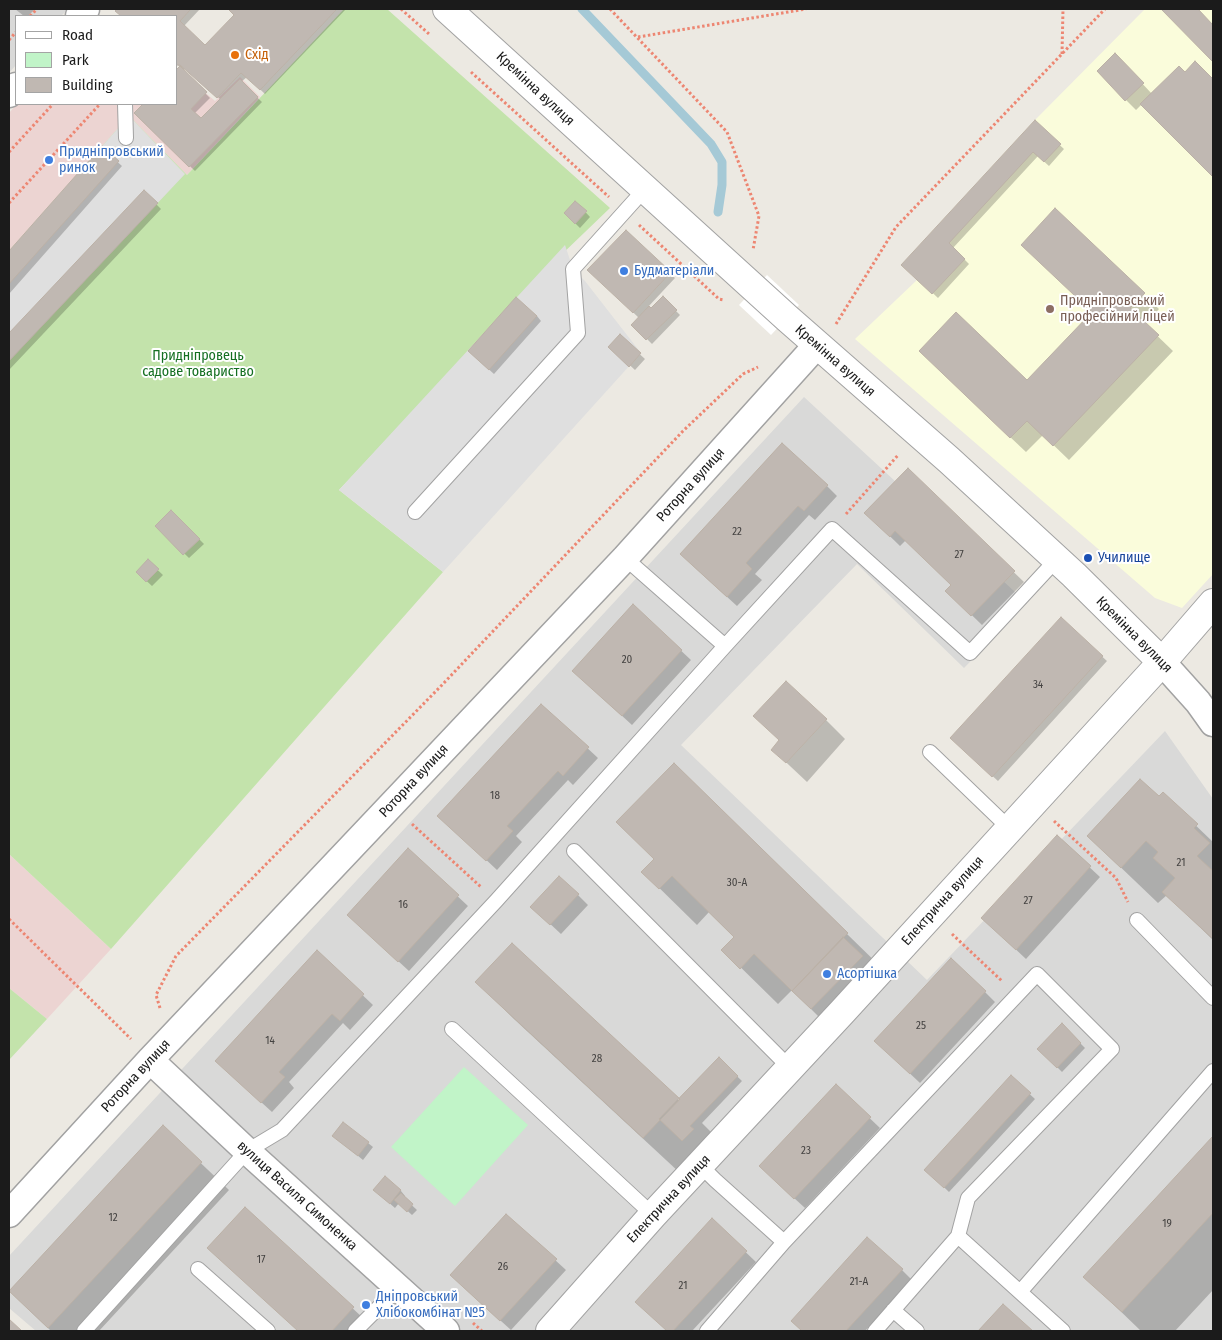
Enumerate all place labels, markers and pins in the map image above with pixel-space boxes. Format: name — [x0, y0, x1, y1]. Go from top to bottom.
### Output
place label: Схід — [245, 47, 269, 63]
marker: Схід — [229, 49, 241, 61]
place label: Придніпровський ринок — [59, 144, 164, 176]
marker: Придніпровський ринок — [43, 154, 55, 166]
place label: Будматеріали — [634, 263, 714, 279]
marker: Будматеріали — [618, 265, 630, 277]
place label: Придніпровський професійний ліцей — [1060, 293, 1175, 326]
marker: Придніпровський професійний ліцей — [1044, 303, 1056, 315]
place label: Училище — [1098, 550, 1150, 566]
marker: Училище — [1082, 552, 1094, 564]
place label: Асортішка — [837, 966, 897, 982]
marker: Асортішка — [821, 968, 833, 980]
place label: Дніпровський Хлібокомбінат №5 — [376, 1289, 485, 1321]
marker: Дніпровський Хлібокомбінат №5 — [360, 1299, 372, 1311]

